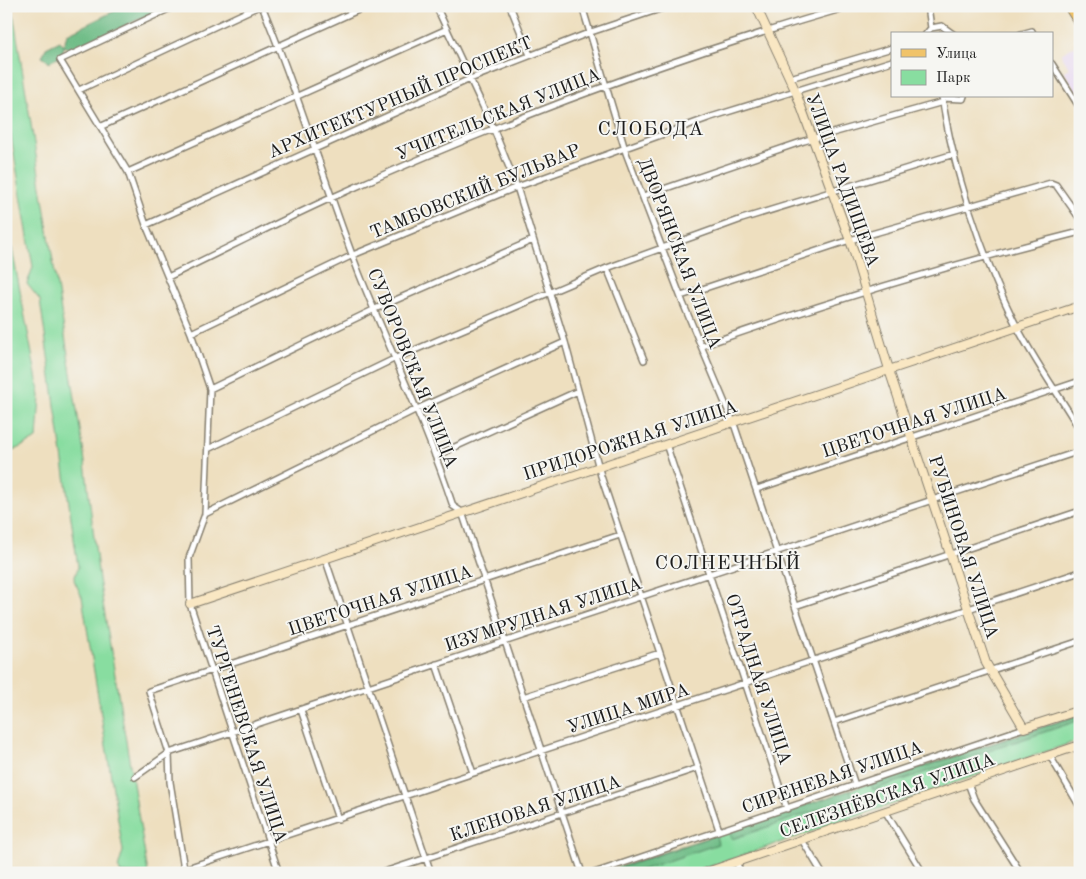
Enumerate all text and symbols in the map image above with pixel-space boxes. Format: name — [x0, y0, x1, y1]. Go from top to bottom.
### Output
street label: АРХИТЕКТУРНЫЙ ПРОСПЕКТ — [264, 30, 535, 162]
legend — [891, 32, 1054, 98]
text: Улица — [936, 47, 977, 62]
street label: УЧИТЕЛЬСКАЯ УЛИЦА — [394, 66, 603, 164]
text: Парк — [936, 71, 971, 86]
street label: УЛИЦА РАДИЩЕВА — [802, 91, 882, 270]
district label: СЛОБОДА — [597, 120, 705, 140]
street label: ТАМБОВСКИЙ БУЛЬВАР — [366, 138, 583, 242]
street label: ДВОРЯНСКАЯ УЛИЦА — [634, 155, 724, 352]
street label: СУВОРОВСКАЯ УЛИЦА — [364, 266, 461, 471]
street label: ЦВЕТОЧНАЯ УЛИЦА — [820, 385, 1009, 461]
street label: ПРИДОРОЖНАЯ УЛИЦА — [521, 398, 740, 484]
street label: РУБИНОВАЯ УЛИЦА — [925, 454, 1001, 641]
district label: СОЛНЕЧНЫЙ — [655, 551, 801, 574]
street label: ЦВЕТОЧНАЯ УЛИЦА — [286, 563, 475, 639]
street label: ИЗУМРУДНАЯ УЛИЦА — [442, 574, 644, 655]
street label: ОТРАДНАЯ УЛИЦА — [722, 592, 794, 767]
street label: ТУРГЕНЕВСКАЯ УЛИЦА — [202, 623, 290, 845]
street label: УЛИЦА МИРА — [565, 681, 692, 737]
street label: СИРЕНЕВАЯ УЛИЦА — [740, 739, 925, 817]
street label: СЕЛЕЗНЁВСКАЯ УЛИЦА — [776, 748, 998, 841]
street label: КЛЕНОВАЯ УЛИЦА — [448, 773, 623, 845]

